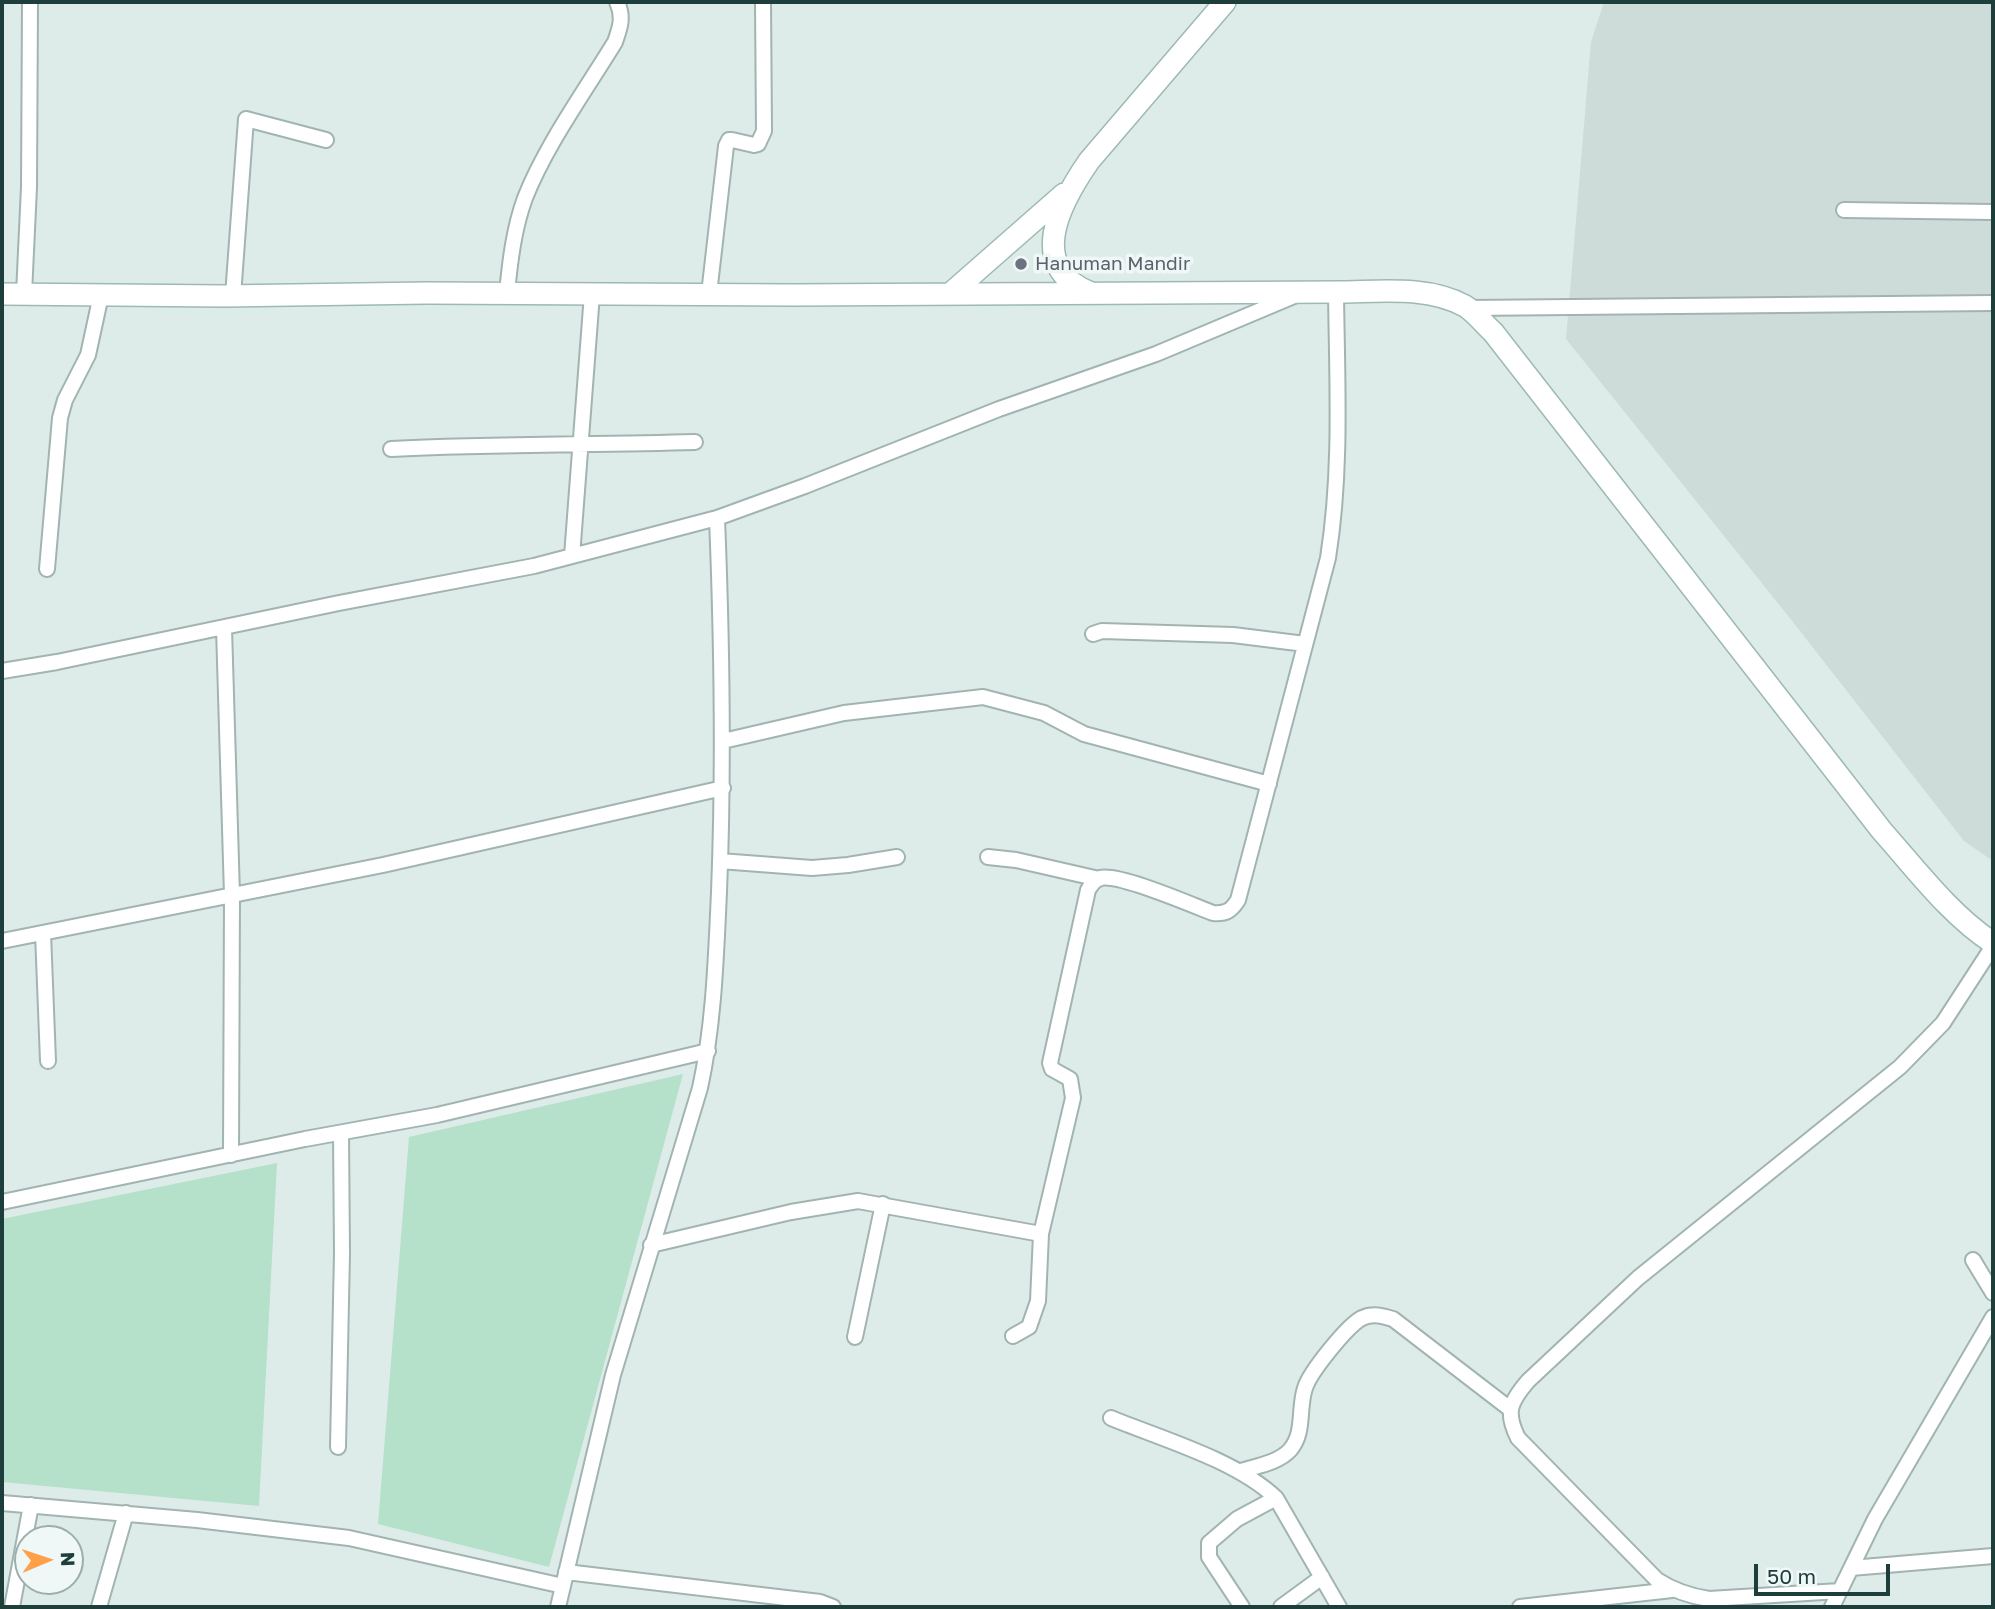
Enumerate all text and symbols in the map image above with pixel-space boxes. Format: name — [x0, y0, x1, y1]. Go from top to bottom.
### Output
place label: Hanuman Mandir — [1035, 253, 1190, 275]
marker: Hanuman Mandir — [1013, 256, 1029, 272]
north arrow — [14, 1525, 84, 1595]
scale bar — [1757, 1550, 1894, 1594]
text: N — [57, 1552, 80, 1567]
text: 50 m — [1767, 1563, 1816, 1589]

